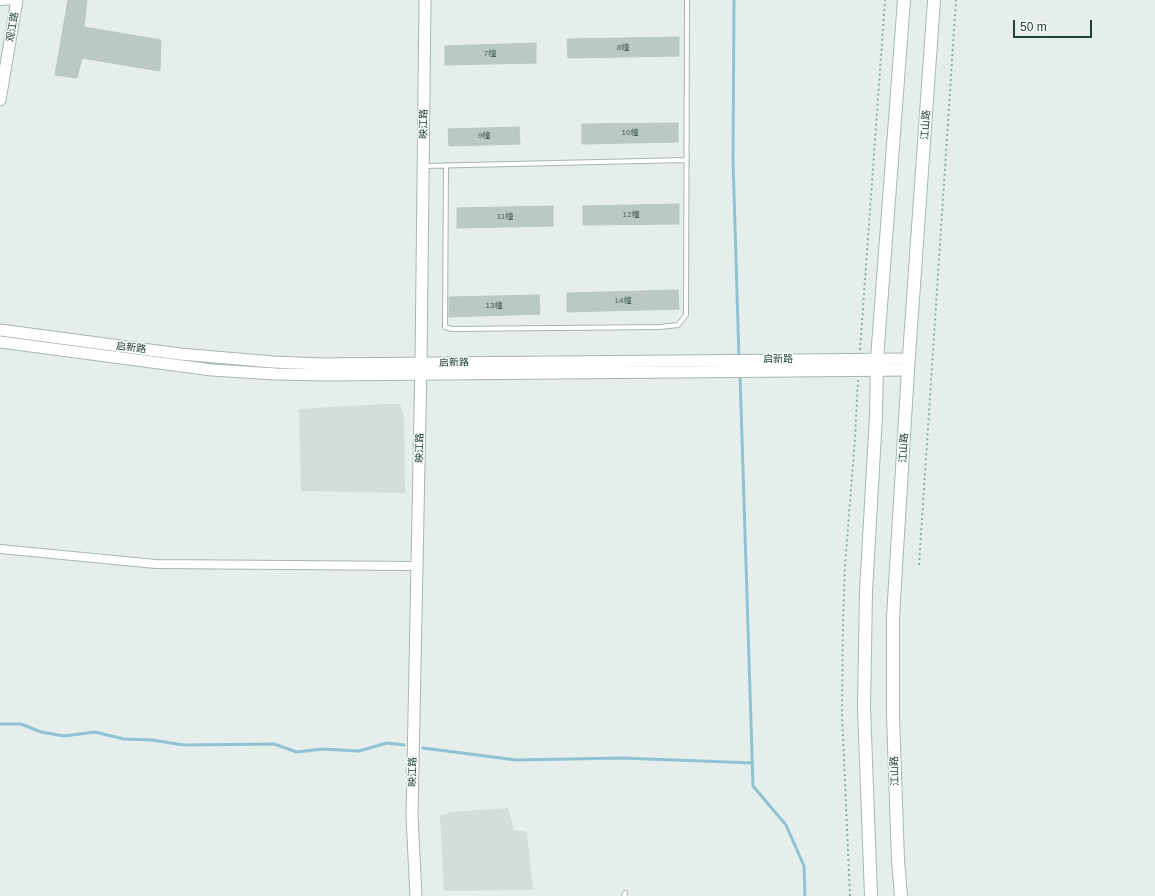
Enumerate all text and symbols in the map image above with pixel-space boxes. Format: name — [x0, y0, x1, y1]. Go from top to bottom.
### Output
street label: 观江路 — [4, 11, 22, 43]
scale bar — [1015, 12, 1094, 38]
text: 50 m — [1020, 20, 1047, 34]
house number: 8幢 — [617, 43, 629, 53]
house number: 7幢 — [484, 49, 496, 59]
street label: 映江路 — [418, 109, 430, 139]
street label: 江山路 — [919, 110, 933, 140]
house number: 10幢 — [622, 128, 638, 138]
house number: 9幢 — [478, 131, 490, 141]
house number: 12幢 — [623, 210, 639, 220]
house number: 11幢 — [497, 212, 513, 222]
house number: 14幢 — [615, 296, 631, 306]
house number: 13幢 — [486, 301, 502, 311]
street label: 启新路 — [115, 340, 147, 356]
street label: 启新路 — [763, 353, 793, 365]
street label: 启新路 — [439, 357, 469, 369]
street label: 映江路 — [414, 433, 426, 463]
street label: 江山路 — [897, 433, 911, 463]
street label: 江山路 — [888, 756, 902, 786]
street label: 映江路 — [407, 757, 419, 787]

